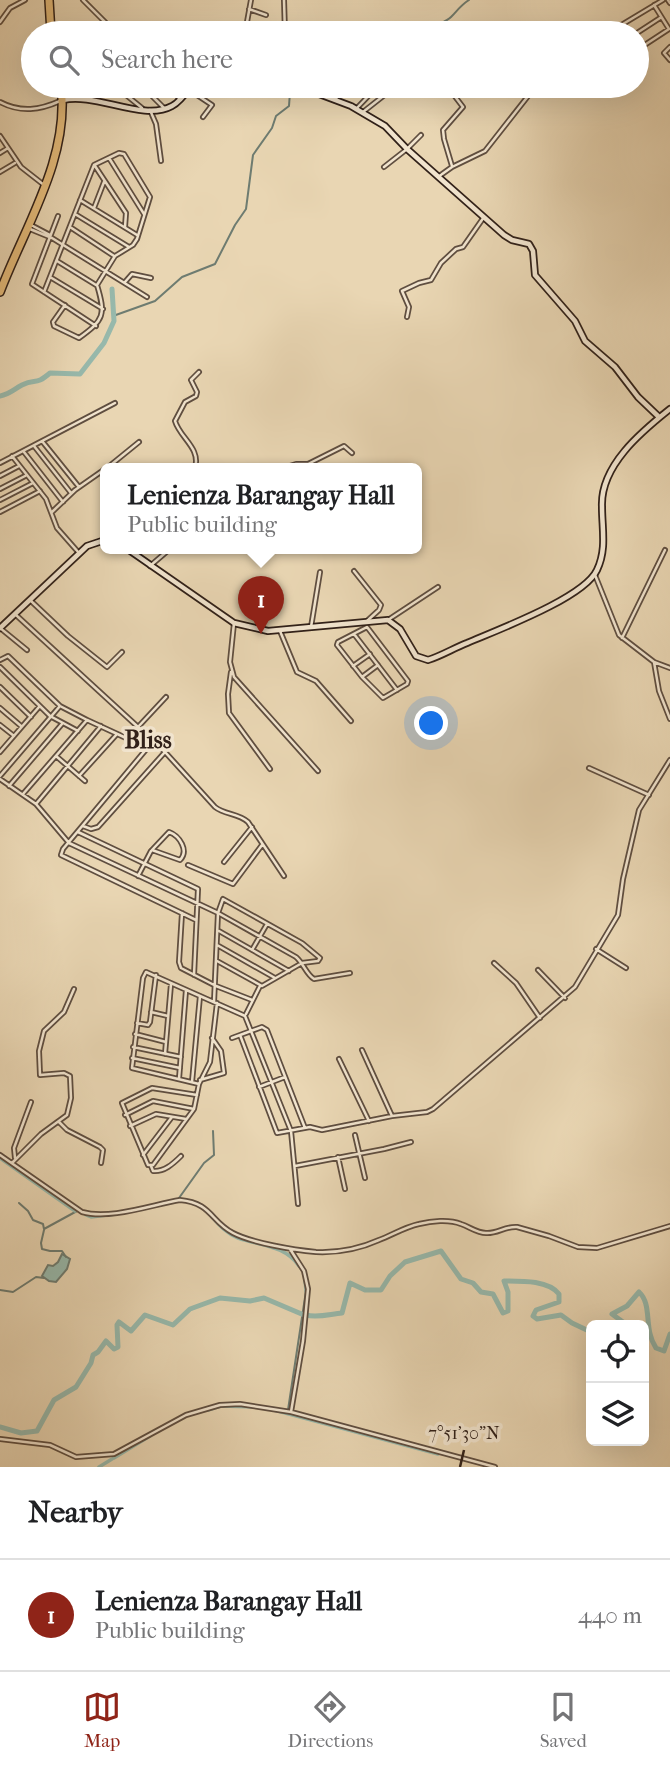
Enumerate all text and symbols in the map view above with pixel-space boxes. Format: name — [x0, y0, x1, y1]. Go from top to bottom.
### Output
search box — [21, 21, 649, 98]
icon: search — [45, 41, 83, 79]
text: Search here — [101, 44, 233, 75]
popup — [100, 463, 422, 554]
text: Lenienza Barangay Hall — [127, 480, 395, 511]
text: Public building — [127, 511, 277, 538]
pin: 1 — [238, 576, 284, 634]
your location — [414, 706, 448, 740]
district label: Bliss — [124, 726, 172, 754]
map controls — [586, 1320, 649, 1446]
button: locate — [586, 1320, 649, 1383]
button: layers — [586, 1383, 649, 1446]
text: 7°51'30"N — [428, 1423, 500, 1444]
text: Nearby — [28, 1495, 123, 1530]
text: Lenienza Barangay Hall — [95, 1586, 362, 1617]
text: 1 — [47, 1602, 55, 1629]
text: 440 m — [578, 1602, 642, 1629]
text: Public building — [95, 1617, 245, 1644]
tab: Map — [83, 1688, 121, 1752]
tab: Directions — [288, 1688, 373, 1752]
tab: Saved — [540, 1688, 587, 1752]

